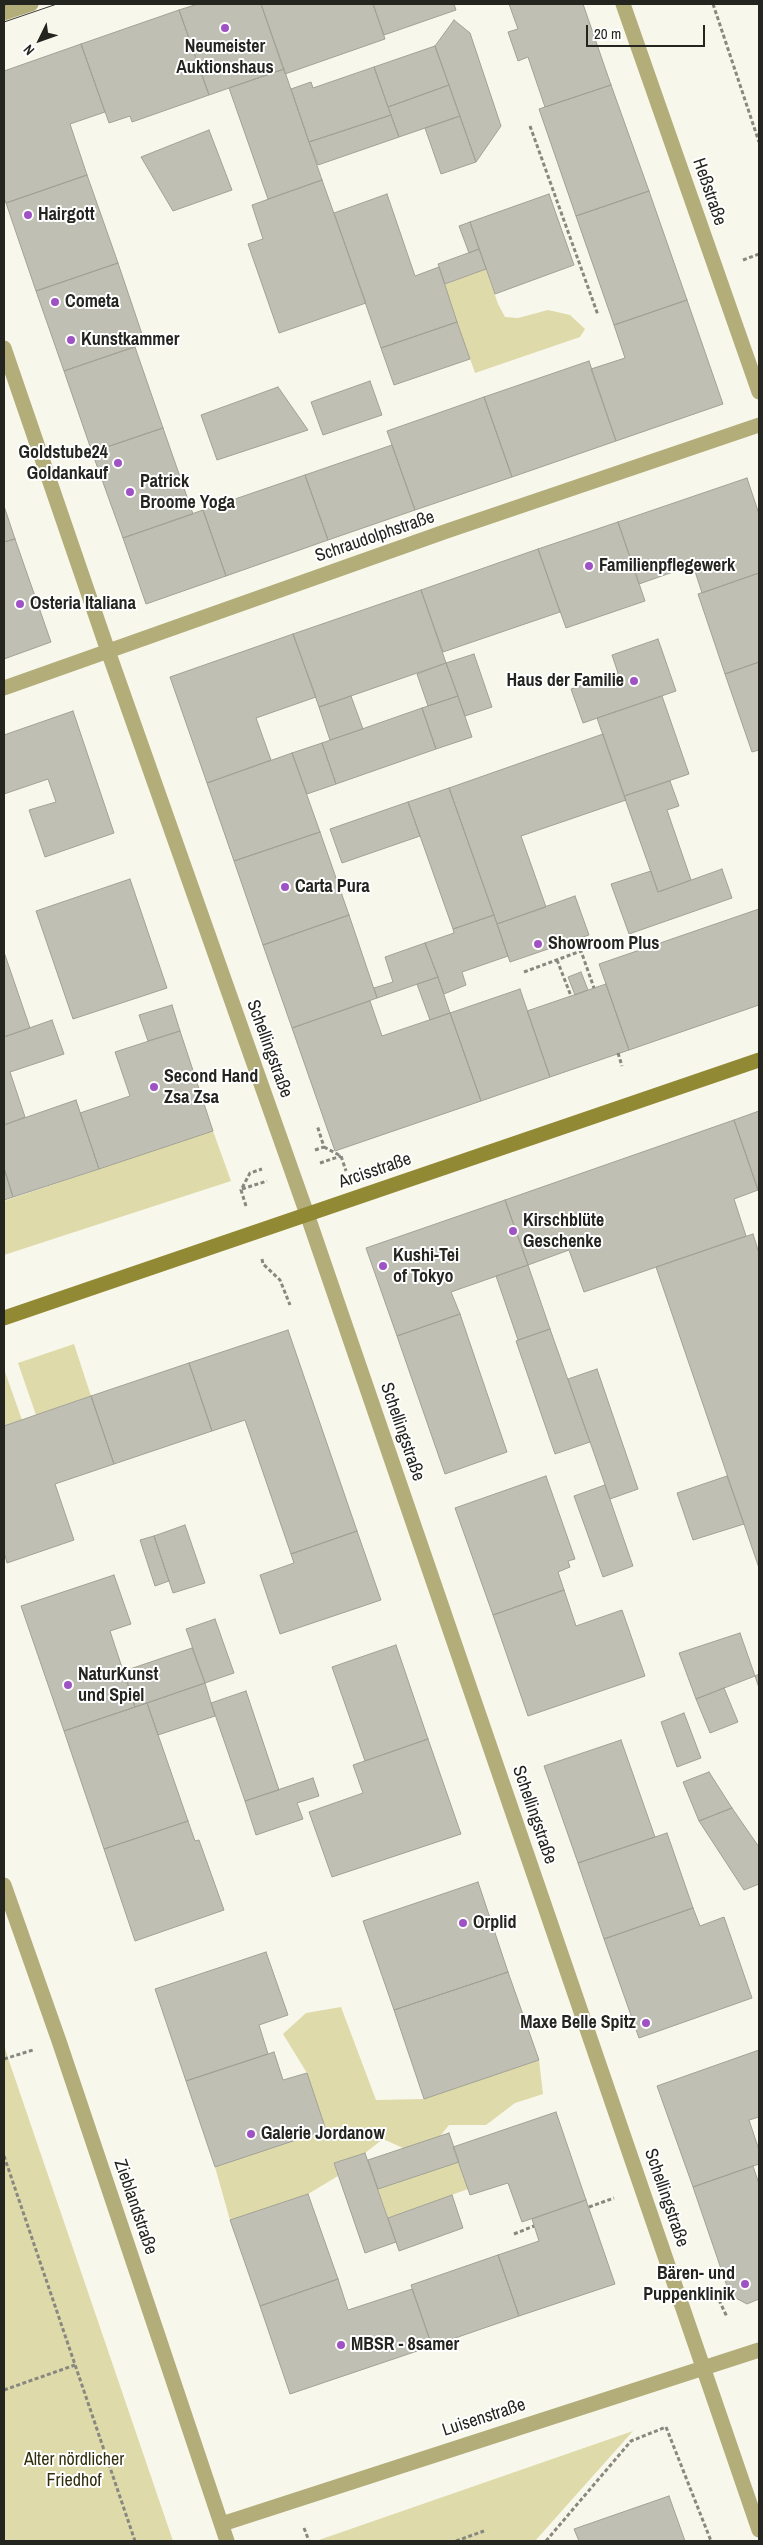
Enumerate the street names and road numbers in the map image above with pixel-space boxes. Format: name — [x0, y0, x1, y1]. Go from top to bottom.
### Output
street label: Heßstraße — [687, 156, 731, 228]
street label: Schraudolphstraße — [313, 506, 437, 568]
street label: Schellingstraße — [241, 997, 297, 1101]
street label: Arcisstraße — [336, 1149, 414, 1193]
street label: Schellingstraße — [375, 1380, 429, 1484]
street label: Schellingstraße — [507, 1763, 561, 1867]
street label: Schellingstraße — [639, 2146, 693, 2250]
street label: Zieblandstraße — [109, 2157, 161, 2257]
street label: Luisenstraße — [440, 2394, 528, 2442]

